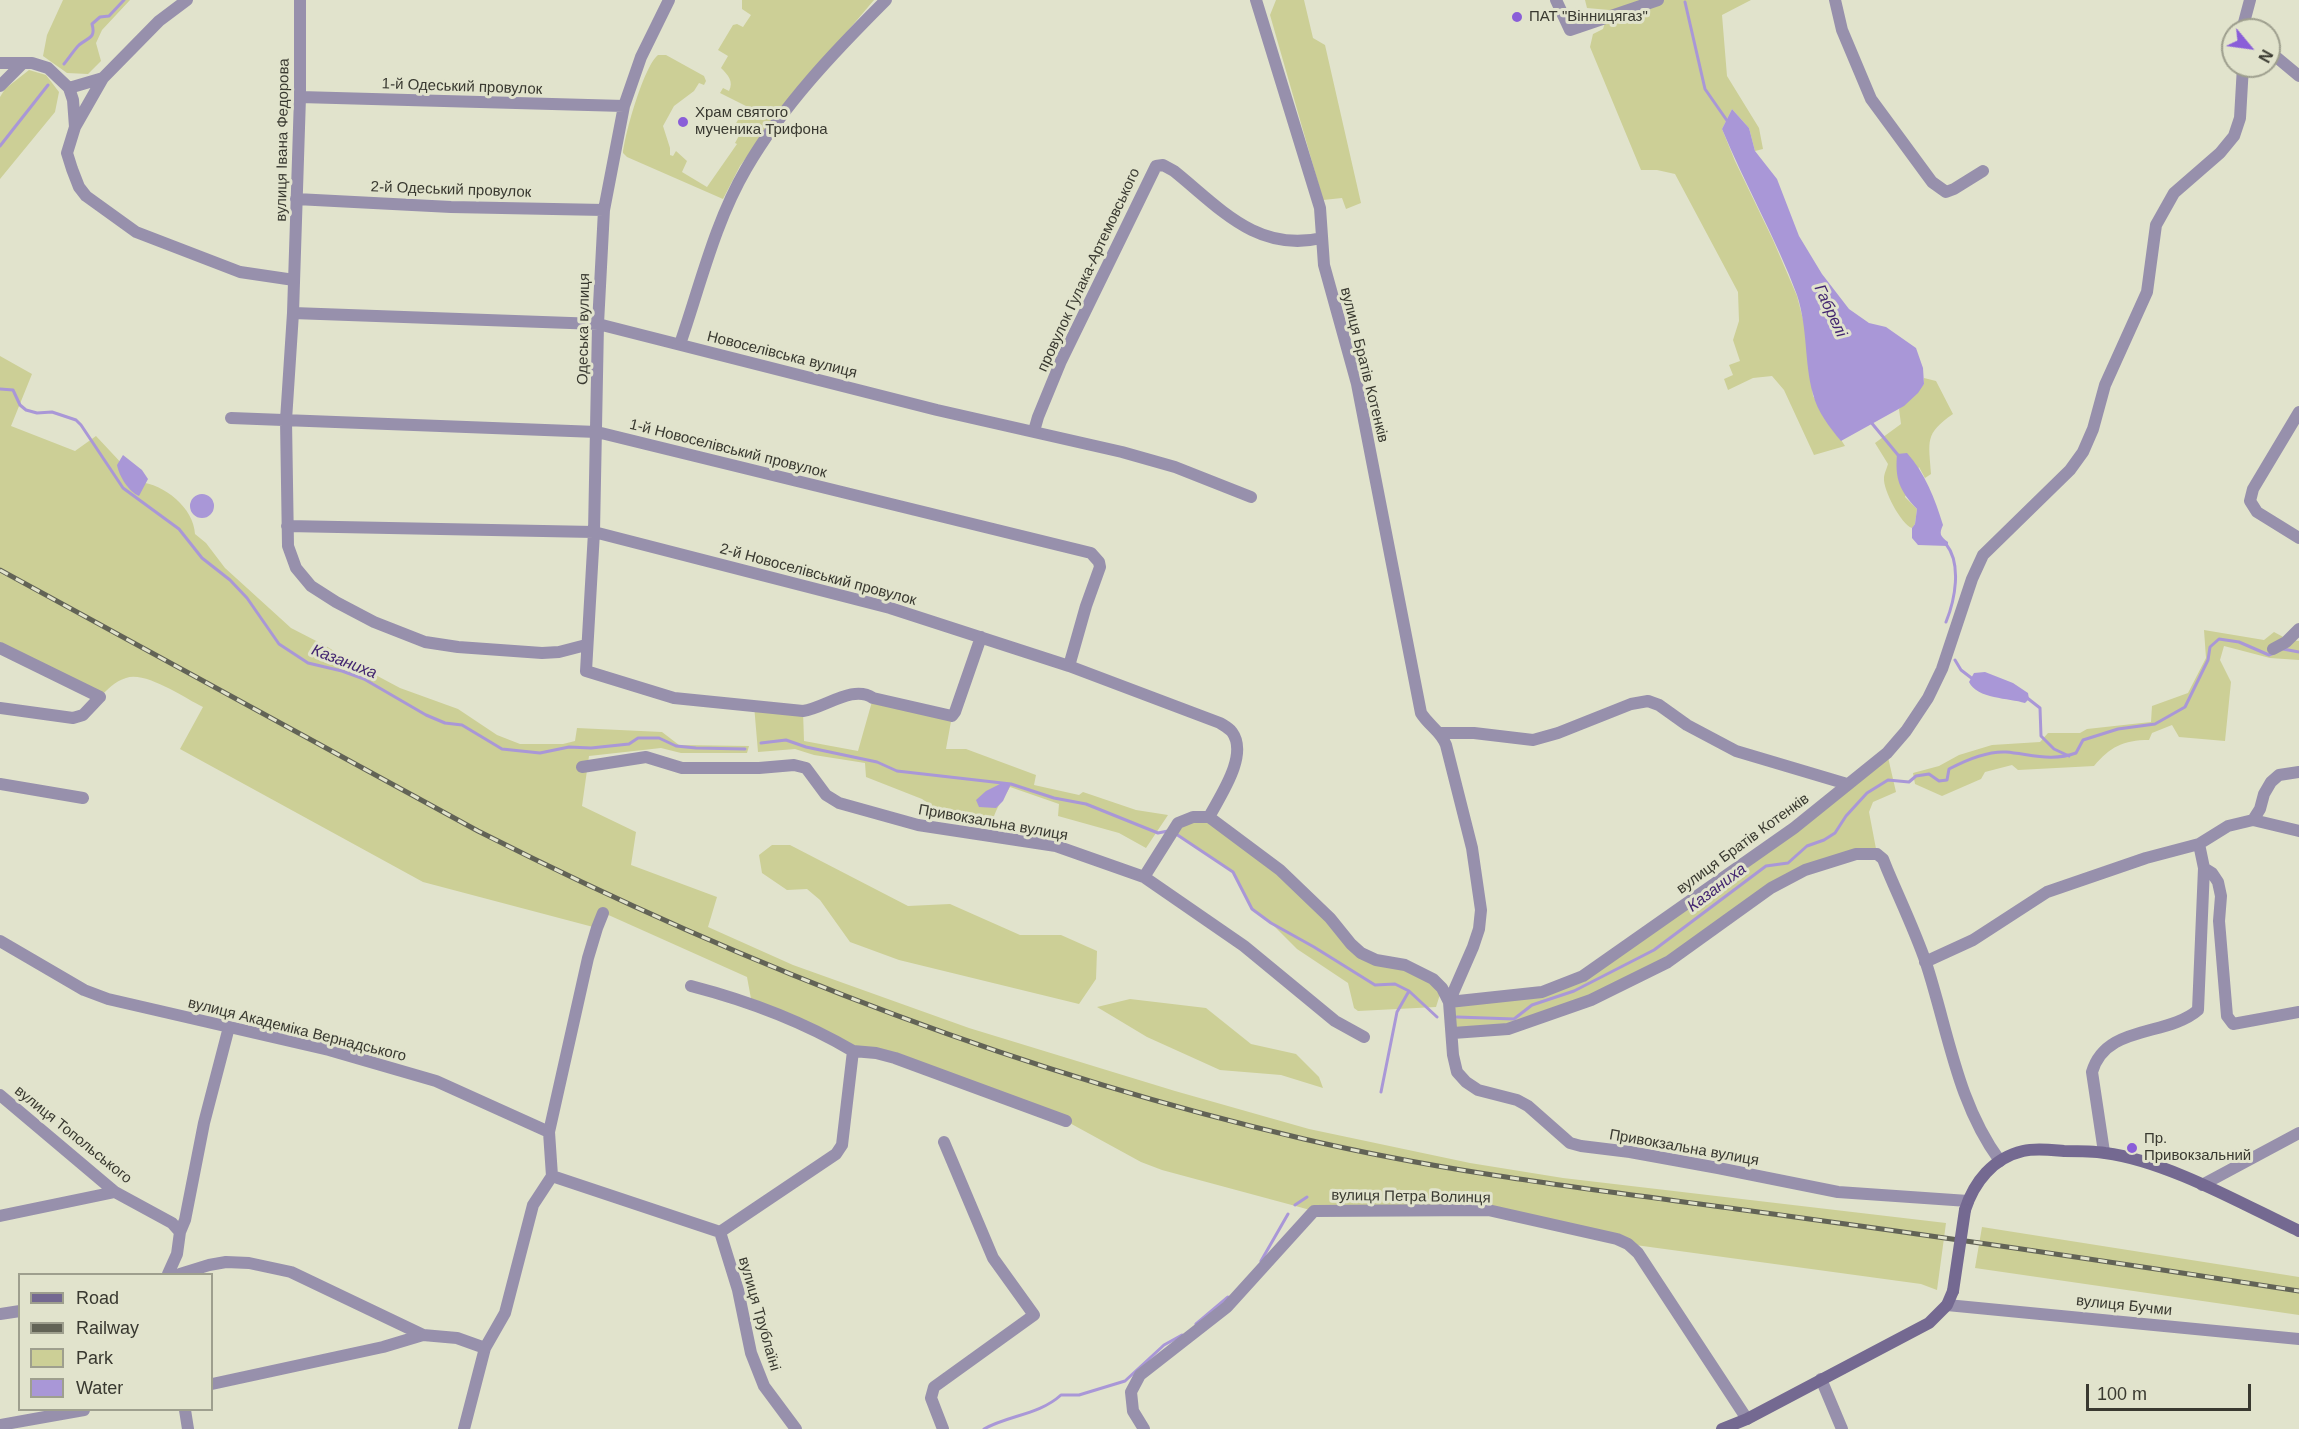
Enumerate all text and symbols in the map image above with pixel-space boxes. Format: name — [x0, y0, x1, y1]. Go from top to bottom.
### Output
place label: ПАТ "Вінницягаз" — [1529, 8, 1648, 26]
marker: ПАТ "Вінницягаз" — [1510, 10, 1524, 24]
north arrow — [2221, 18, 2281, 78]
text: N — [2255, 47, 2276, 65]
street label: вулиця Івана Федорова — [273, 58, 293, 222]
street label: 1-й Одеський провулок — [381, 75, 543, 99]
place label: Храм святого мученика Трифона — [695, 104, 828, 139]
marker: Храм святого мученика Трифона — [676, 115, 690, 129]
street label: провулок Гулака-Артемовського — [1034, 165, 1144, 375]
street label: 2-й Одеський провулок — [370, 178, 532, 202]
street label: Одеська вулиця — [574, 273, 594, 385]
water label: Габрелі — [1809, 282, 1851, 340]
street label: вулиця Братів Котенків — [1336, 286, 1392, 444]
street label: Новоселівська вулиця — [705, 328, 859, 382]
street label: 1-й Новоселівський провулок — [627, 416, 829, 482]
street label: 2-й Новоселівський провулок — [718, 540, 918, 610]
water label: Казаниха — [309, 641, 379, 683]
street label: вулиця Братів Котенків — [1673, 790, 1813, 898]
street label: Привокзальна вулиця — [917, 801, 1069, 845]
water label: Казаниха — [1684, 860, 1750, 916]
street label: вулиця Академіка Вернадського — [186, 994, 408, 1066]
street label: вулиця Топольського — [11, 1082, 135, 1188]
street label: Привокзальна вулиця — [1608, 1126, 1760, 1170]
place label: Пр. Привокзальний — [2144, 1130, 2251, 1165]
marker: Пр. Привокзальний — [2125, 1141, 2139, 1155]
street label: вулиця Петра Волинця — [1331, 1187, 1491, 1207]
street label: вулиця Трублаїні — [734, 1255, 784, 1373]
legend — [18, 1273, 213, 1411]
text: Road — [76, 1288, 119, 1308]
street label: вулиця Бучми — [2075, 1292, 2173, 1320]
text: Railway — [76, 1318, 139, 1338]
text: Park — [76, 1348, 113, 1368]
scale bar — [2089, 1372, 2254, 1410]
text: Water — [76, 1378, 123, 1398]
text: 100 m — [2097, 1384, 2147, 1404]

